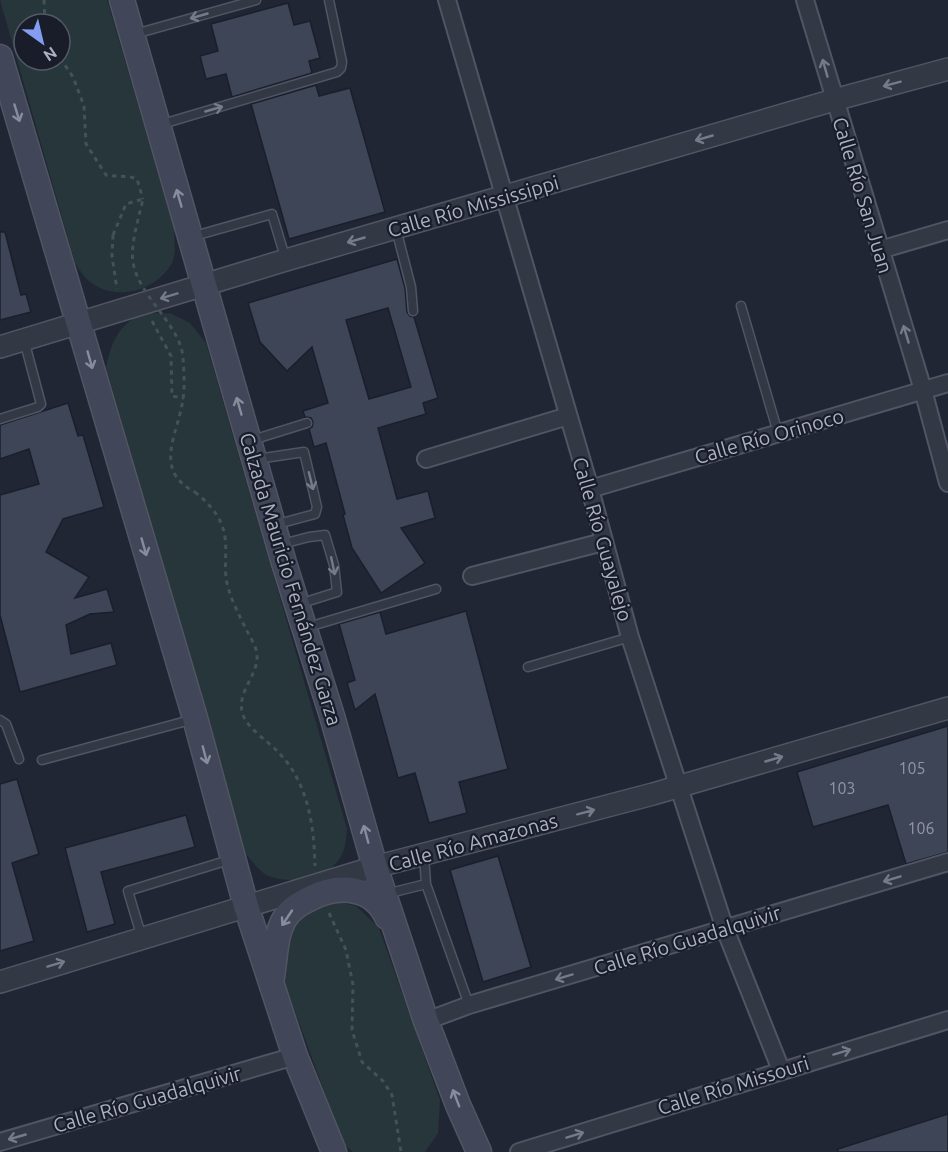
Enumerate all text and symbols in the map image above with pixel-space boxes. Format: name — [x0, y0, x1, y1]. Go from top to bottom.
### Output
one-way arrow — [190, 11, 209, 22]
north arrow — [12, 12, 72, 72]
text: N — [40, 44, 60, 65]
one-way arrow — [818, 58, 830, 77]
one-way arrow — [882, 79, 901, 90]
one-way arrow — [12, 103, 23, 122]
one-way arrow — [204, 103, 223, 114]
street label: Calle Río San Juan — [828, 114, 898, 276]
one-way arrow — [695, 133, 714, 144]
street label: Calle Río Mississippi — [385, 171, 561, 241]
one-way arrow — [173, 189, 184, 208]
one-way arrow — [347, 235, 366, 246]
one-way arrow — [160, 291, 179, 302]
one-way arrow — [900, 325, 911, 344]
one-way arrow — [85, 350, 96, 369]
one-way arrow — [233, 397, 244, 416]
street label: Calle Río Orinoco — [692, 404, 846, 468]
street label: Calzada Mauricio Fernández Garza — [235, 430, 347, 728]
street label: Calle Río Guayalejo — [569, 454, 637, 624]
one-way arrow — [305, 471, 317, 490]
one-way arrow — [139, 537, 150, 556]
one-way arrow — [328, 555, 339, 575]
one-way arrow — [199, 745, 211, 764]
one-way arrow — [764, 753, 783, 764]
house number: 105 — [898, 759, 926, 777]
house number: 103 — [828, 779, 856, 797]
one-way arrow — [576, 806, 595, 817]
street label: Calle Río Amazonas — [386, 808, 560, 876]
house number: 106 — [907, 819, 935, 837]
one-way arrow — [360, 825, 371, 844]
one-way arrow — [883, 874, 902, 885]
street label: Calle Río Guadalquivir — [591, 900, 784, 979]
one-way arrow — [281, 910, 294, 927]
one-way arrow — [46, 958, 65, 969]
one-way arrow — [555, 972, 574, 983]
one-way arrow — [832, 1046, 851, 1057]
street label: Calle Río Missouri — [654, 1051, 812, 1119]
street label: Calle Río Guadalquivir — [50, 1061, 244, 1137]
one-way arrow — [449, 1089, 460, 1108]
one-way arrow — [565, 1128, 584, 1139]
one-way arrow — [8, 1132, 27, 1143]

